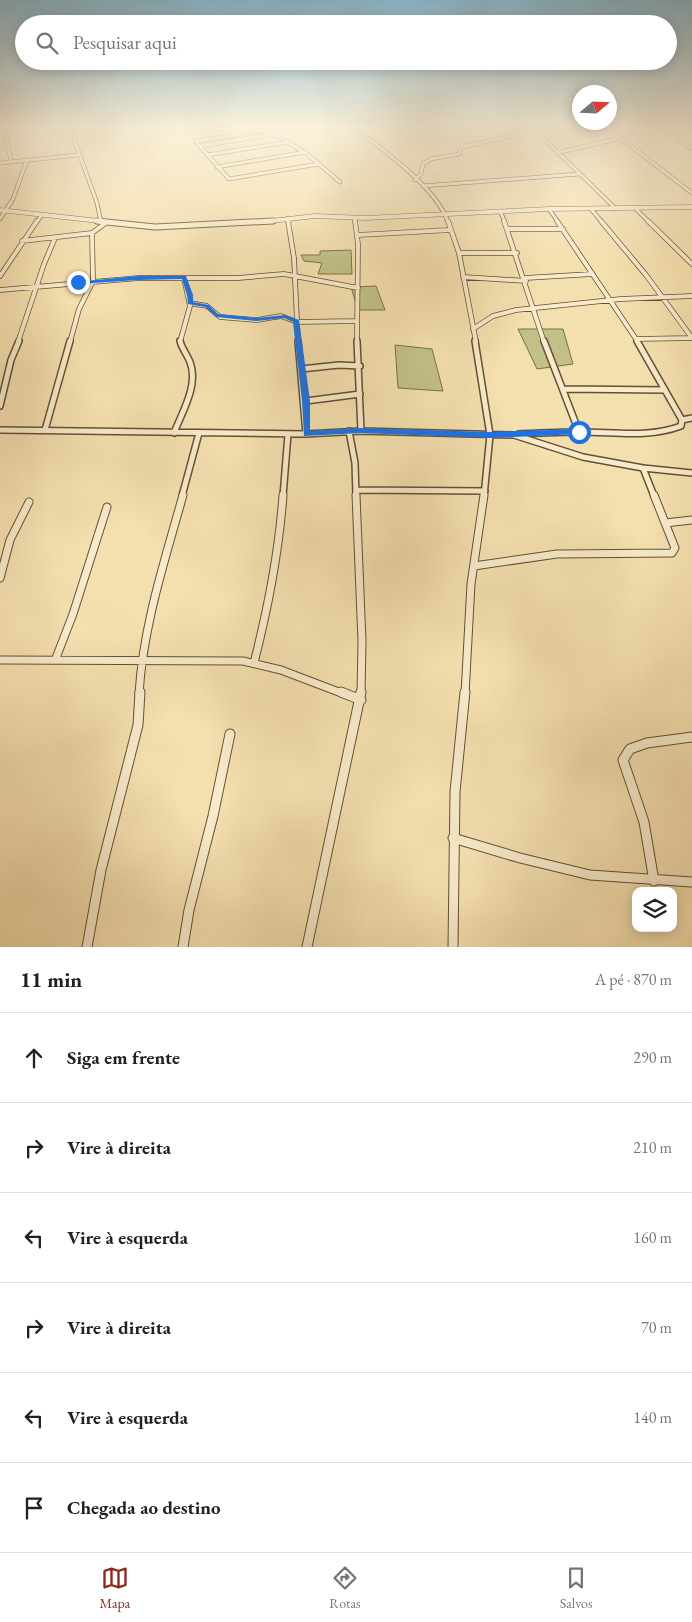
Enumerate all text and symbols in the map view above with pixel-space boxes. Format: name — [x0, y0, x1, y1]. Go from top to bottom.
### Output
search box — [15, 15, 677, 70]
icon: search — [33, 29, 61, 57]
text: Pesquisar aqui — [73, 30, 177, 55]
north arrow — [572, 85, 617, 130]
route end — [67, 271, 90, 294]
route start — [568, 421, 591, 444]
map controls — [632, 887, 677, 932]
button: layers — [632, 887, 677, 932]
text: 11 min — [20, 966, 82, 993]
text: A pé · 870 m — [595, 969, 672, 990]
icon: ahead — [20, 1044, 48, 1072]
text: Siga em frente — [67, 1045, 180, 1070]
text: 290 m — [633, 1047, 672, 1068]
icon: right — [20, 1134, 48, 1162]
text: Vire à direita — [67, 1135, 171, 1160]
text: 210 m — [633, 1137, 672, 1158]
icon: left — [20, 1224, 48, 1252]
text: Vire à esquerda — [67, 1225, 188, 1250]
text: 160 m — [633, 1227, 672, 1248]
icon: right — [20, 1314, 48, 1342]
text: Vire à direita — [67, 1315, 171, 1340]
text: 70 m — [641, 1317, 672, 1338]
icon: left — [20, 1404, 48, 1432]
text: Vire à esquerda — [67, 1405, 188, 1430]
text: 140 m — [633, 1407, 672, 1428]
icon: arrive — [20, 1494, 48, 1522]
text: Chegada ao destino — [67, 1495, 221, 1520]
tab: Mapa — [100, 1564, 130, 1612]
tab: Rotas — [329, 1564, 361, 1612]
tab: Salvos — [560, 1564, 592, 1612]

